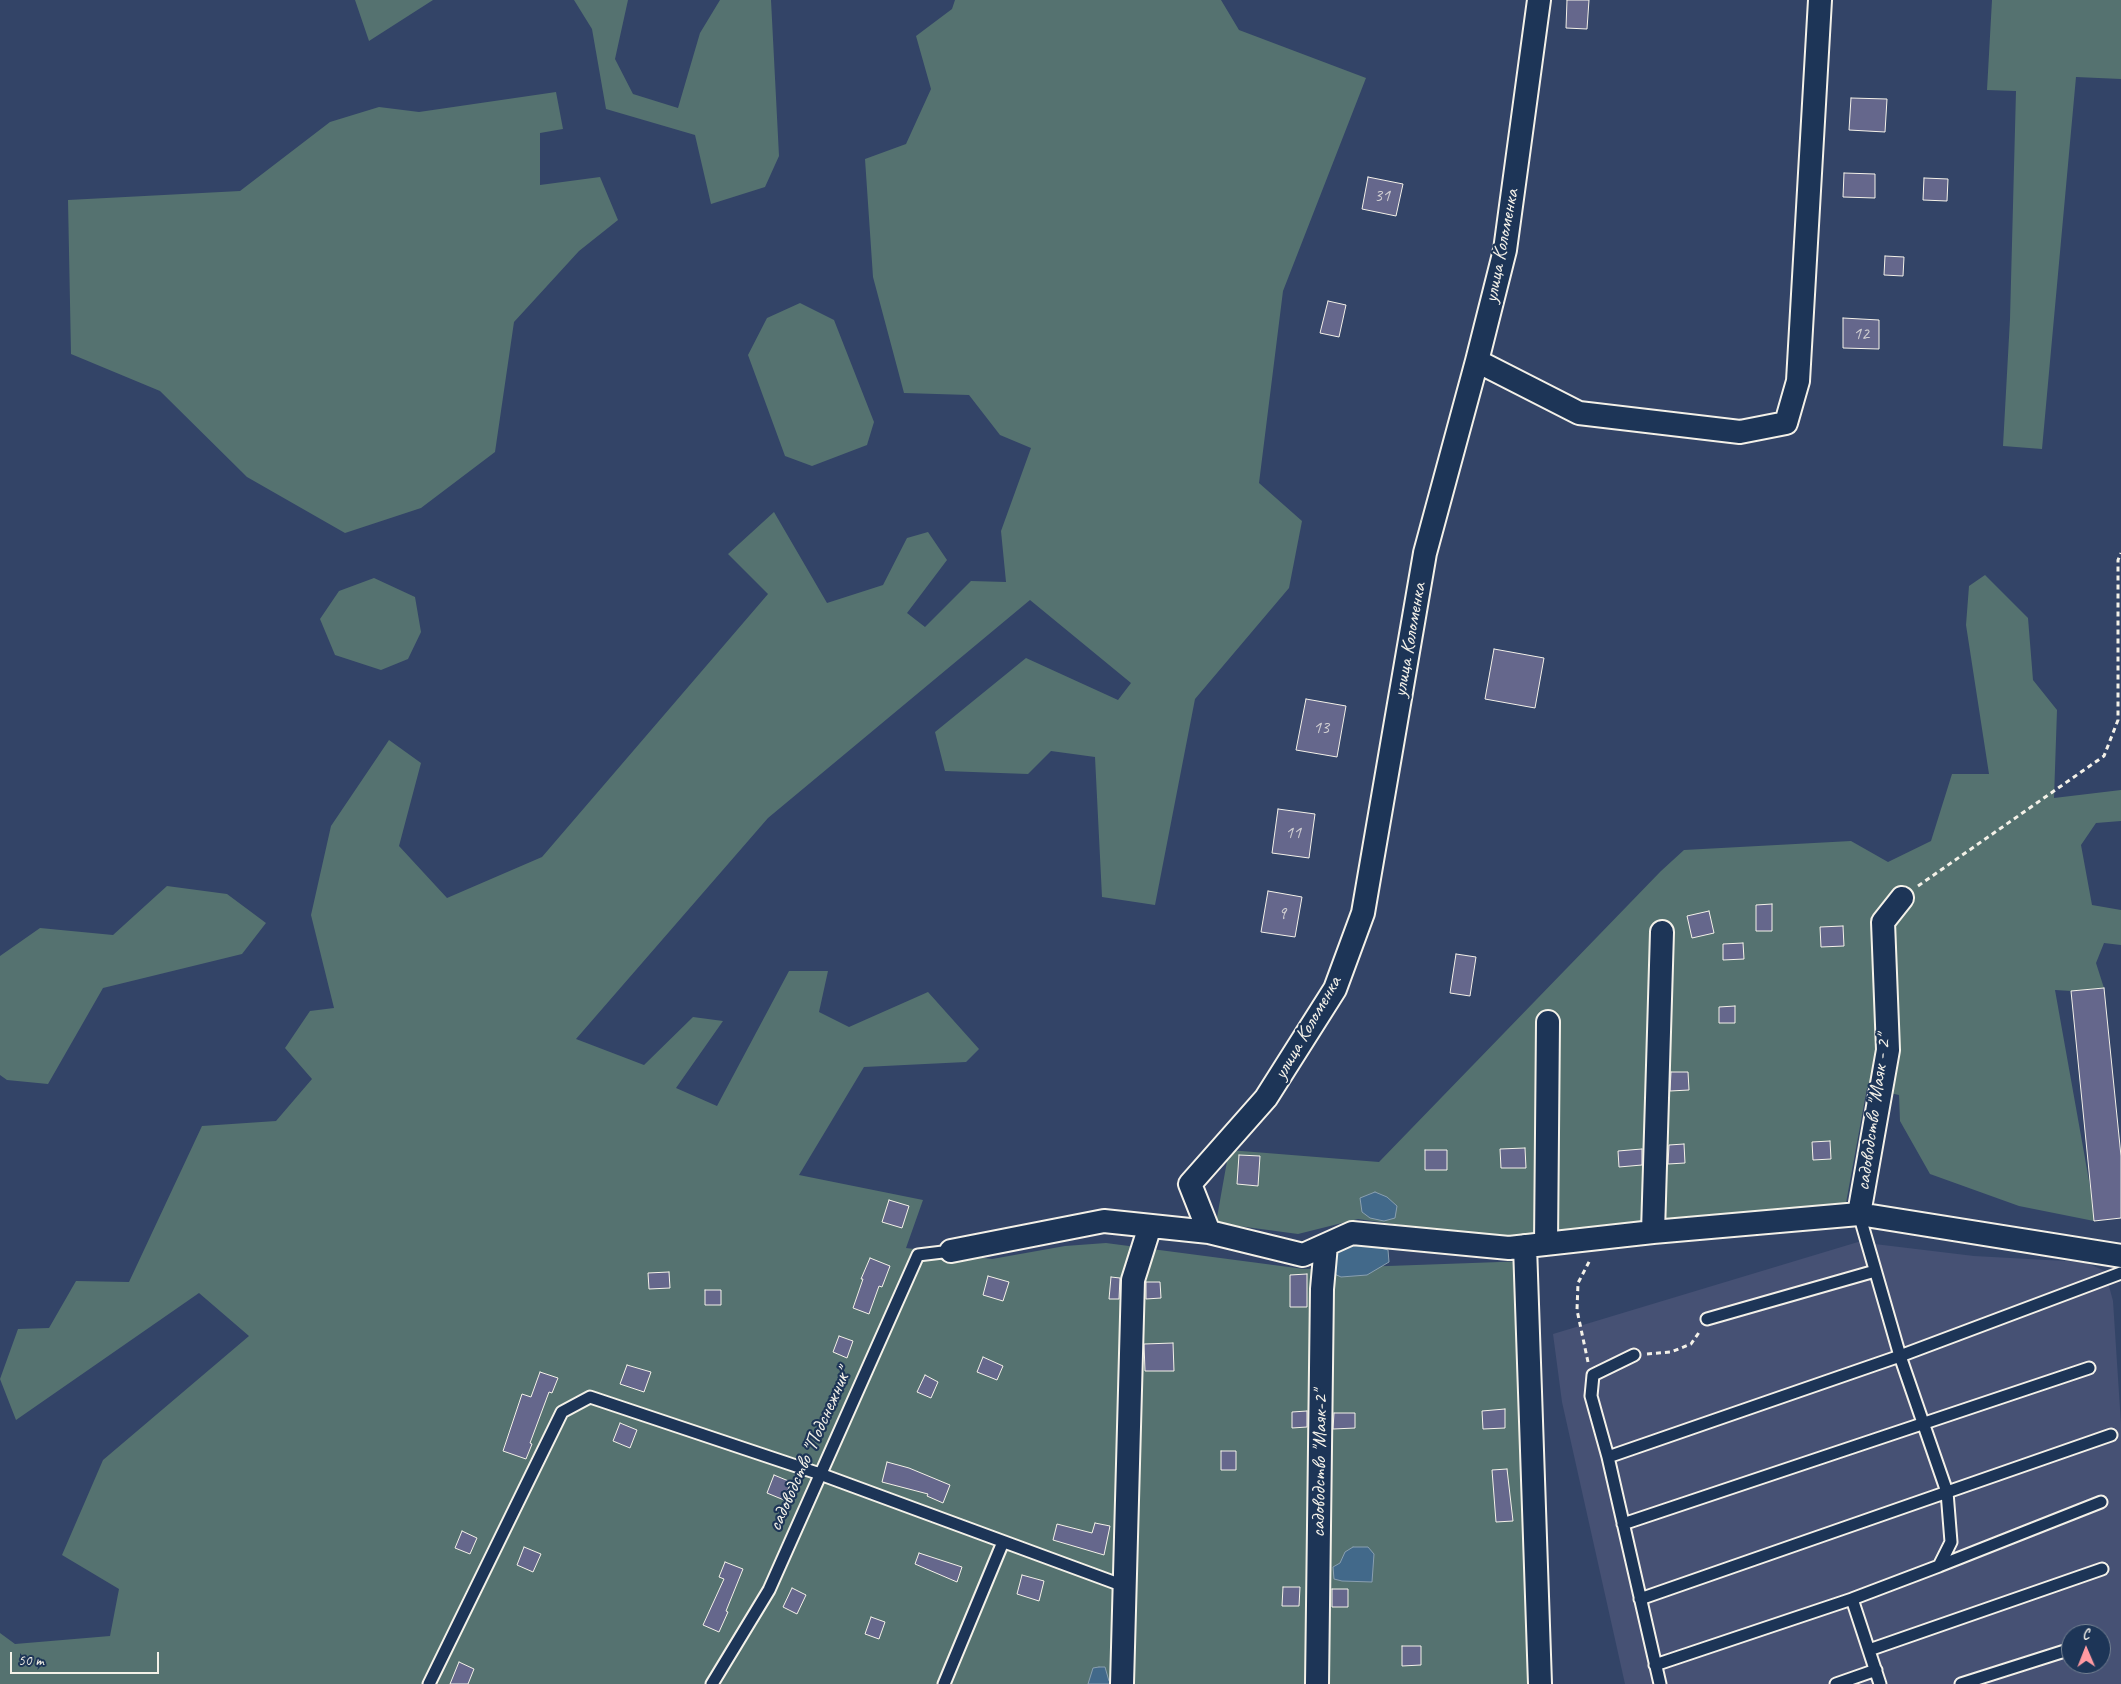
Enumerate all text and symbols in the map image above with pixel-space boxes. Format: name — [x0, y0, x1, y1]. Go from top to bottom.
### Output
house number: 31 — [1374, 185, 1390, 207]
street label: улица Коломенка — [1479, 187, 1525, 305]
house number: 12 — [1853, 323, 1869, 345]
street label: улица Коломенка — [1388, 581, 1432, 699]
house number: 13 — [1313, 717, 1329, 739]
house number: 11 — [1285, 822, 1301, 844]
house number: 9 — [1278, 903, 1286, 925]
street label: улица Коломенка — [1269, 972, 1347, 1084]
street label: садоводство "Маяк - 2" — [1851, 1034, 1897, 1192]
street label: садоводство "Подснежник" — [763, 1365, 857, 1535]
street label: садоводство "Маяк-2" — [1307, 1390, 1333, 1538]
north arrow — [2061, 1624, 2111, 1674]
text: С — [2082, 1626, 2089, 1643]
scale bar — [12, 1642, 161, 1674]
text: 50 m — [18, 1651, 44, 1670]

